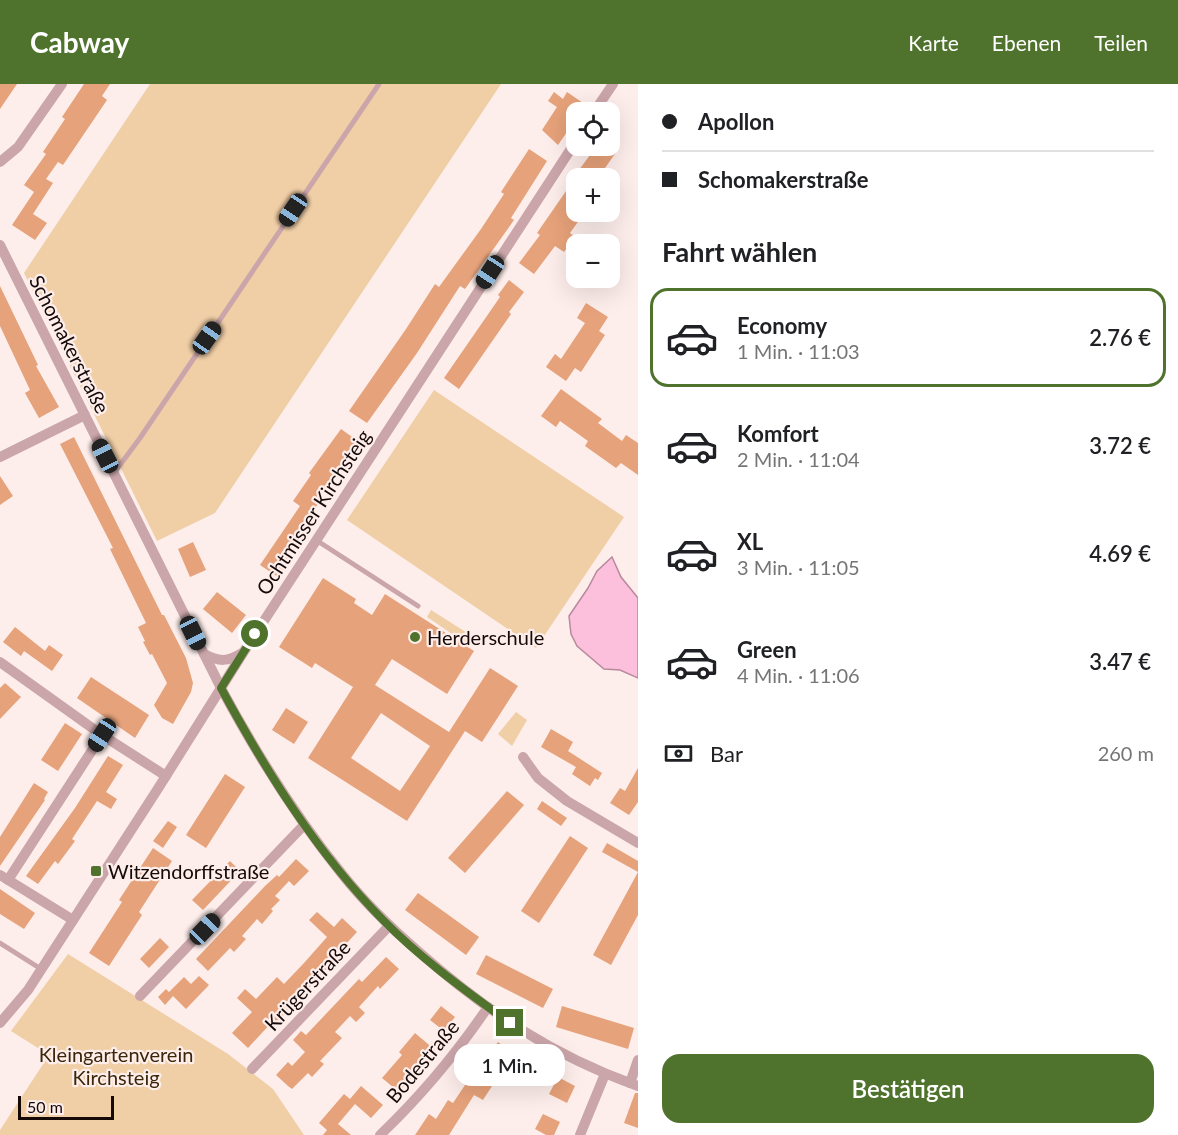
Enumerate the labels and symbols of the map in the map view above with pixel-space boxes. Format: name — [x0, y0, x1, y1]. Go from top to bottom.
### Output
car — [275, 190, 311, 230]
car — [473, 252, 507, 292]
street label: Schomakerstraße — [25, 271, 115, 417]
car — [189, 318, 225, 358]
street label: Ochtmisser Kirchsteig — [251, 425, 375, 599]
car — [89, 436, 121, 476]
car — [177, 613, 209, 653]
route start — [241, 620, 268, 647]
place label: Herderschule — [427, 625, 544, 649]
marker: Herderschule — [408, 630, 422, 644]
car — [85, 715, 119, 755]
place label: Witzendorffstraße — [108, 859, 269, 883]
marker: Witzendorffstraße — [89, 864, 103, 878]
car — [186, 910, 224, 948]
street label: Krügerstraße — [259, 935, 355, 1035]
route end — [496, 1009, 523, 1036]
street label: Bodestraße — [380, 1015, 464, 1107]
park label: Kleingartenverein Kirchsteig — [39, 1042, 193, 1089]
callout: 1 Min. — [454, 1044, 566, 1086]
scale bar — [18, 1093, 114, 1120]

